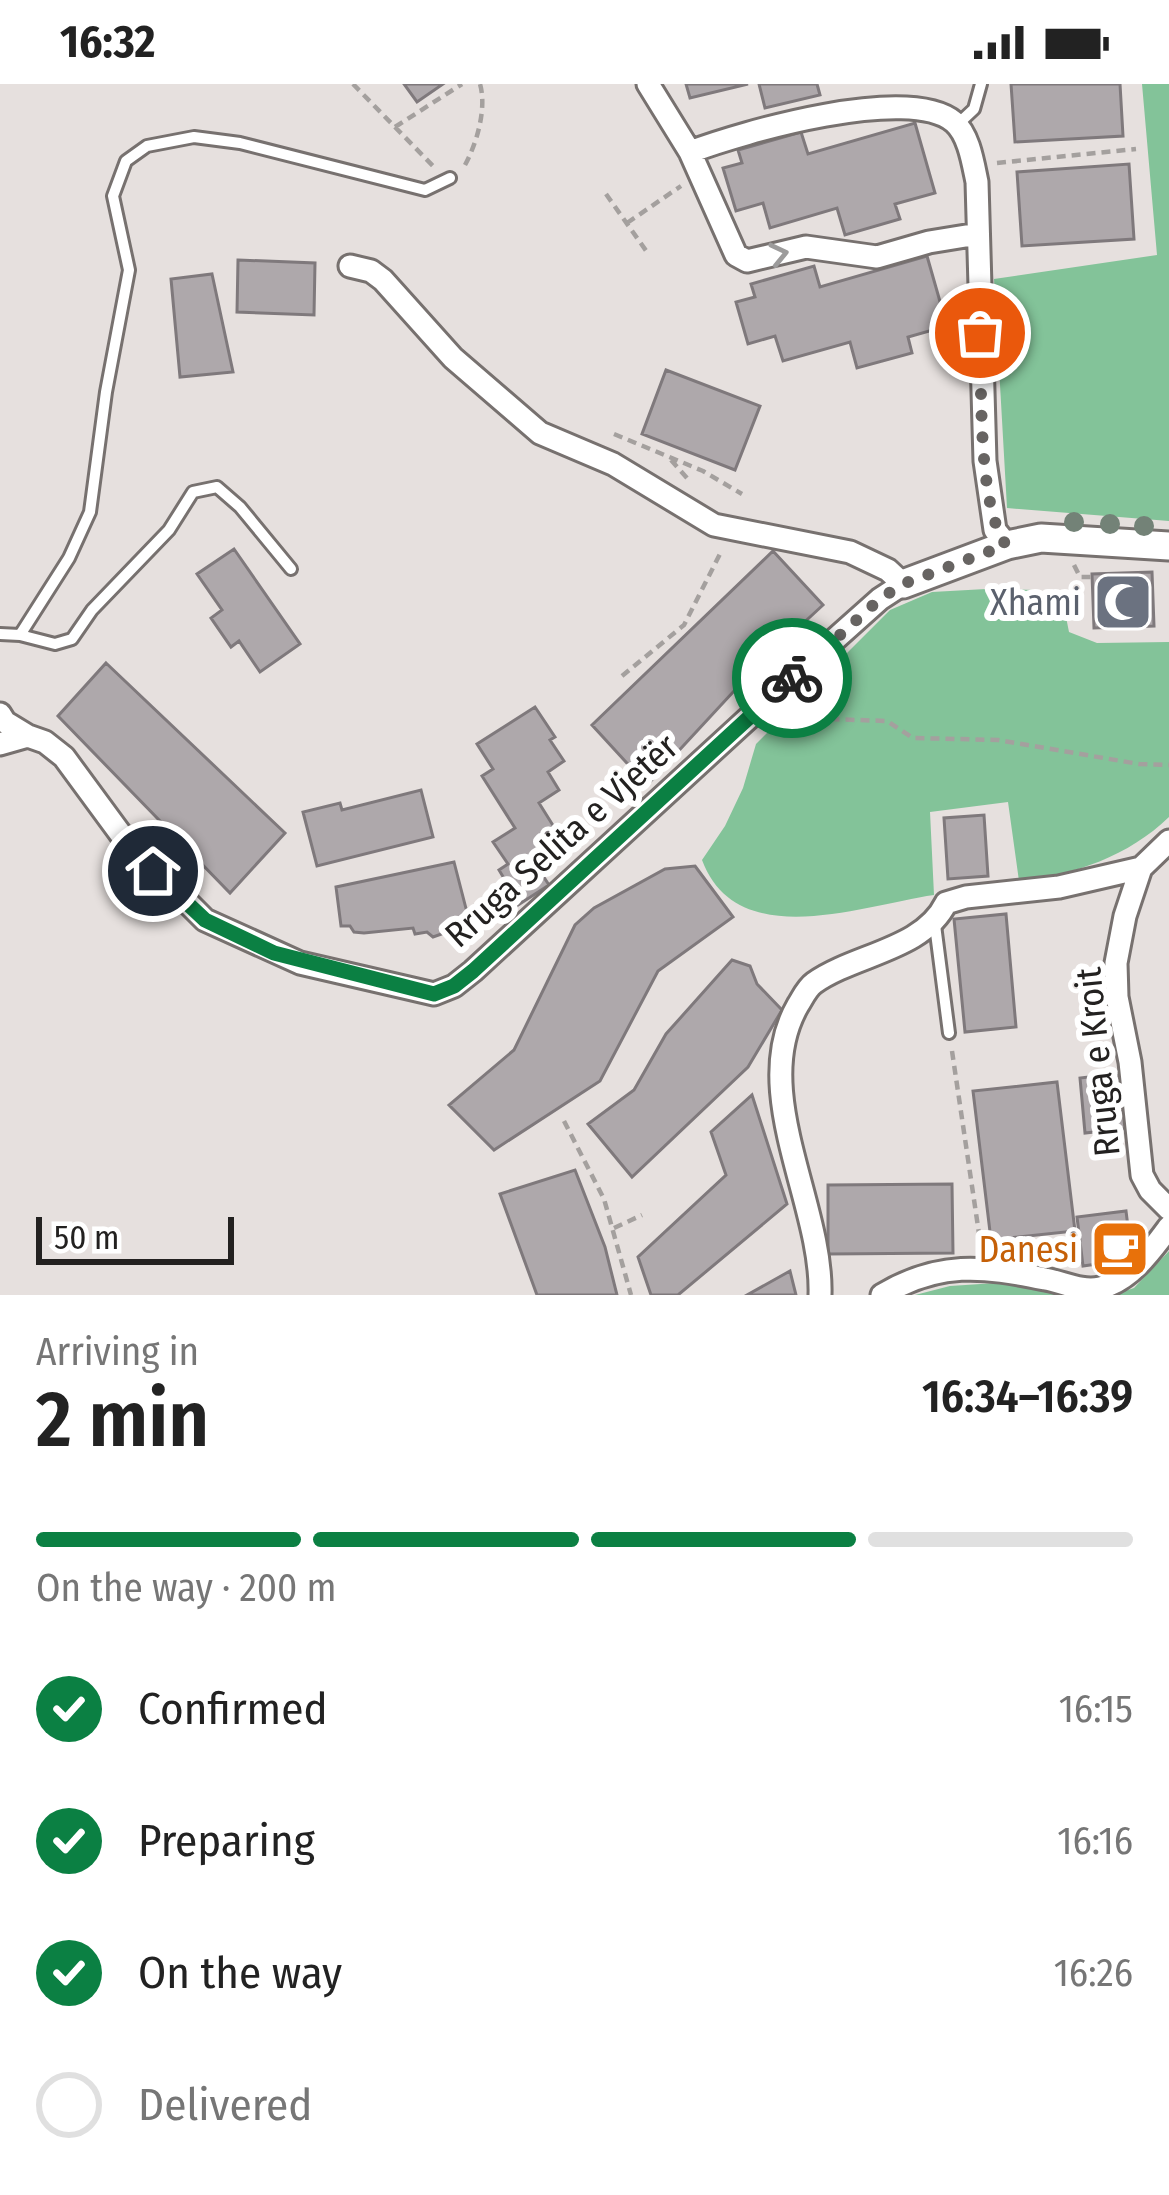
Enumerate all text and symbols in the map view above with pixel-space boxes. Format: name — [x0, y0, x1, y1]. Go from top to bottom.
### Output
text: 16:32 — [60, 15, 155, 69]
one-way arrow — [769, 242, 789, 267]
pin — [929, 282, 1031, 384]
icon: bag — [947, 300, 1013, 366]
mosque icon: Xhami — [1092, 571, 1154, 633]
place label: Xhami — [990, 581, 1081, 625]
courier — [732, 618, 852, 738]
icon: bike — [759, 645, 825, 711]
street label: Rruga Selita e Vjetër — [436, 724, 687, 957]
pin — [102, 820, 204, 922]
icon: home — [120, 838, 186, 904]
street label: Rruga e Kroit — [1066, 965, 1130, 1159]
scale bar — [36, 1211, 234, 1264]
text: 50 m — [54, 1218, 119, 1258]
cafe icon: Danesi — [1089, 1218, 1151, 1280]
place label: Danesi — [979, 1228, 1078, 1272]
text: Arriving in — [36, 1329, 199, 1375]
text: 16:34–16:39 — [922, 1370, 1133, 1424]
text: 2 min — [36, 1373, 209, 1467]
text: On the way · 200 m — [36, 1565, 337, 1611]
icon: check — [36, 1676, 102, 1742]
text: Confirmed — [138, 1682, 328, 1736]
text: 16:15 — [1059, 1686, 1133, 1732]
icon: check — [36, 1808, 102, 1874]
text: Preparing — [138, 1814, 315, 1868]
text: 16:16 — [1057, 1818, 1133, 1864]
icon: check — [36, 1940, 102, 2006]
text: On the way — [138, 1946, 342, 2000]
text: 16:26 — [1054, 1950, 1133, 1996]
text: Delivered — [138, 2078, 312, 2132]

